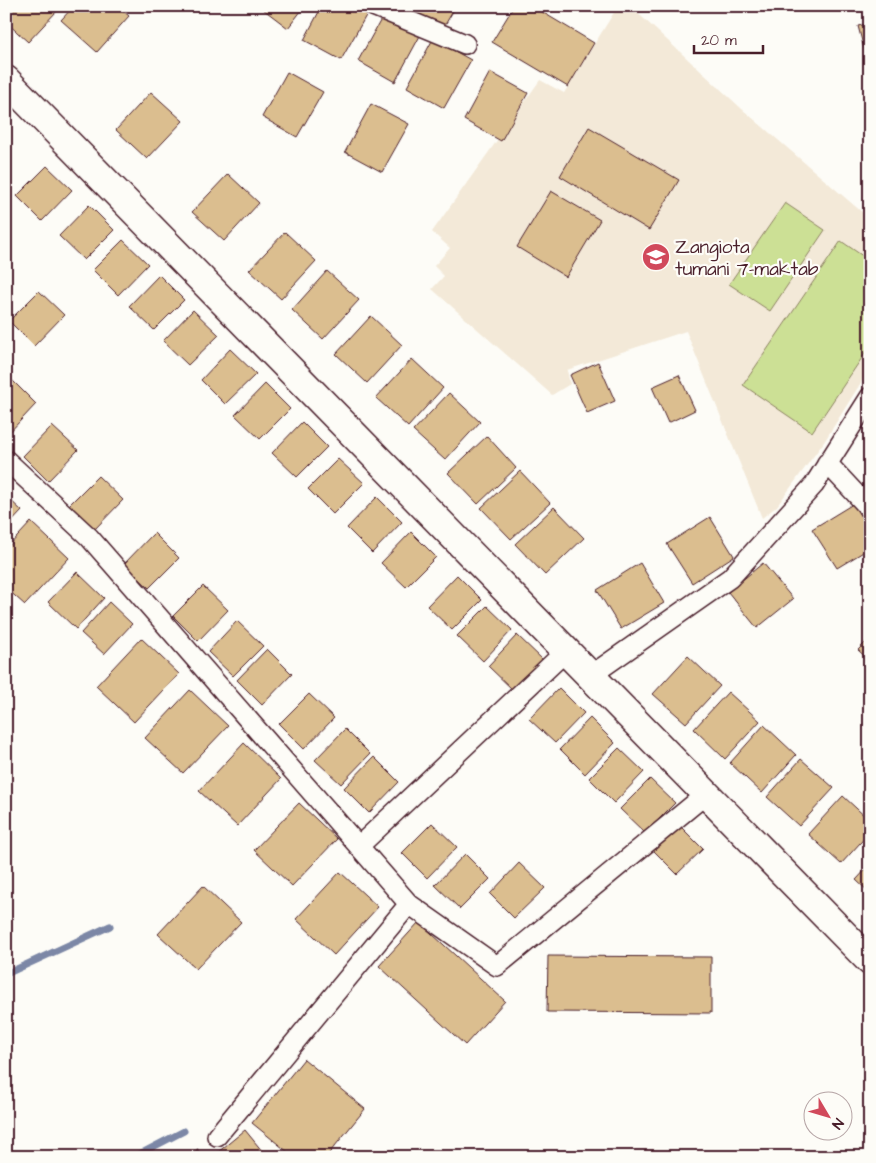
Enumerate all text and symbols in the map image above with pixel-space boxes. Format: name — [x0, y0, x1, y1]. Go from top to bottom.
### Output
scale bar — [694, 22, 762, 54]
text: 20 m — [701, 30, 737, 51]
place label: Zangiota tumani 7-maktab — [675, 234, 819, 283]
school or university icon: Zangiota tumani 7-maktab — [641, 242, 671, 272]
north arrow — [804, 1090, 854, 1140]
text: N — [827, 1114, 848, 1133]

